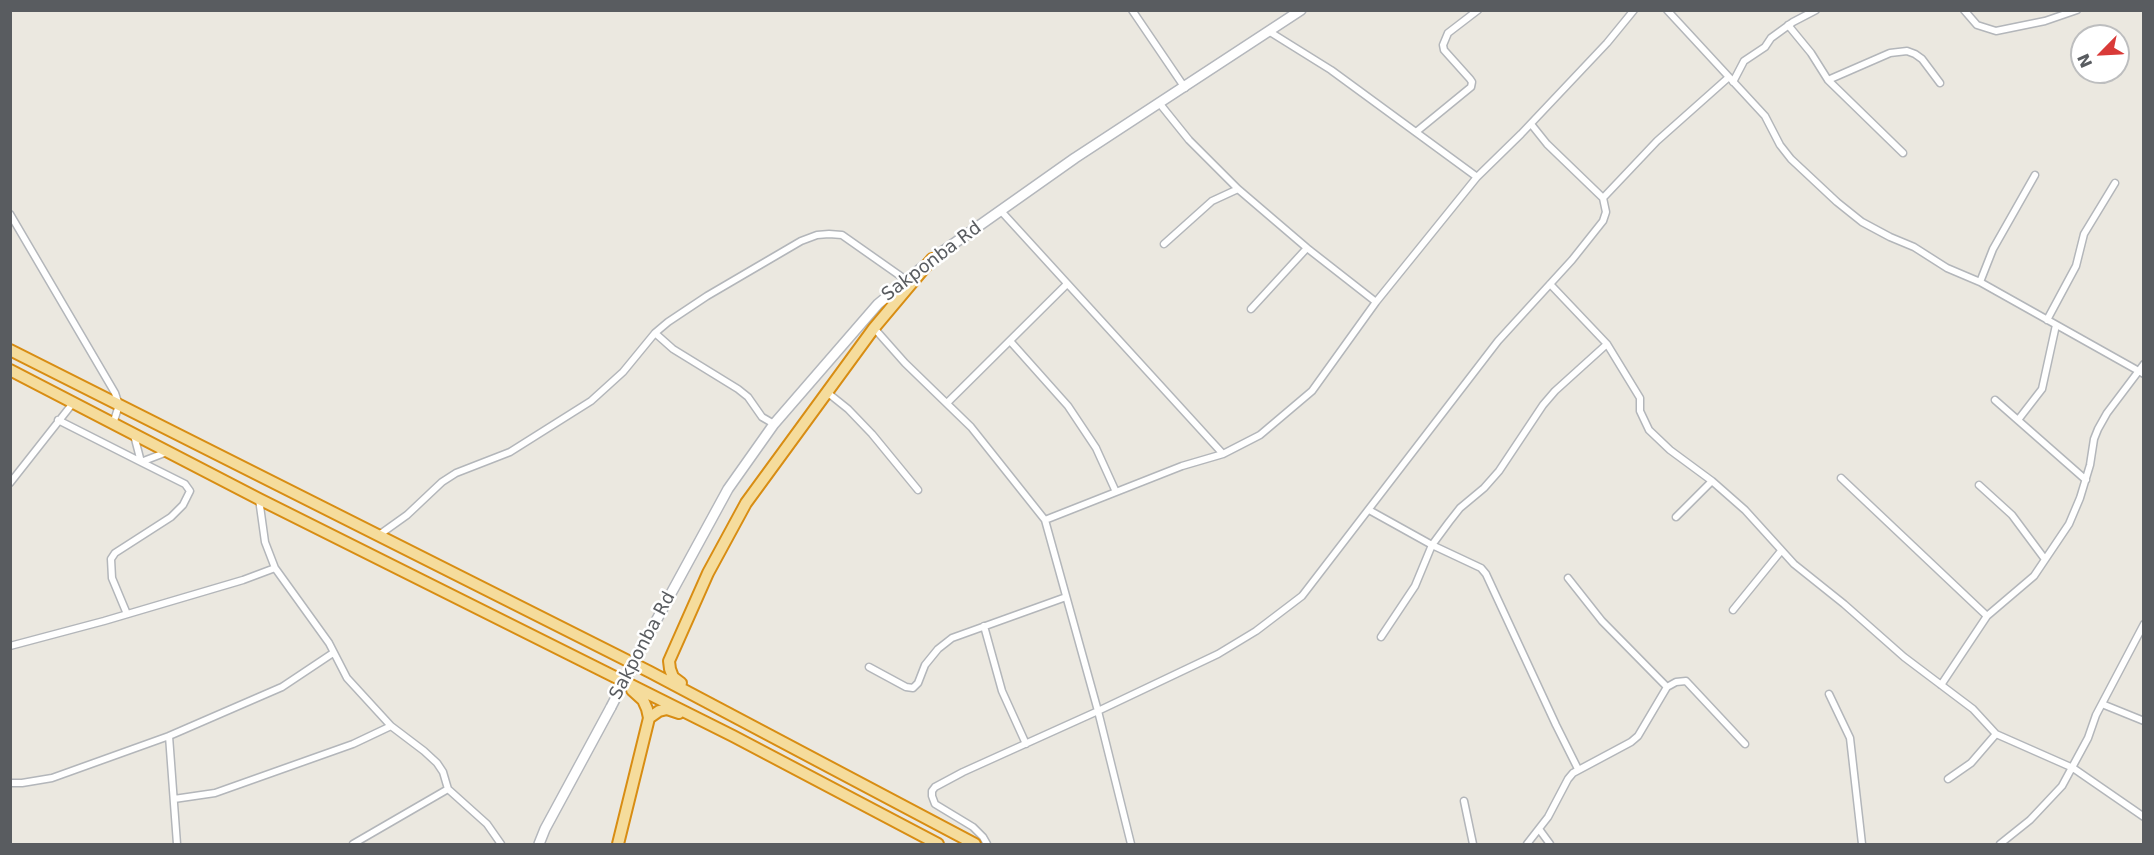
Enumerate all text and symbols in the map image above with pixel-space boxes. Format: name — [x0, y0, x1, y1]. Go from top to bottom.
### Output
north arrow — [2070, 24, 2130, 84]
text: N — [2074, 51, 2096, 71]
street label: Sakponba Rd — [878, 218, 986, 306]
street label: Sakponba Rd — [606, 588, 680, 704]

